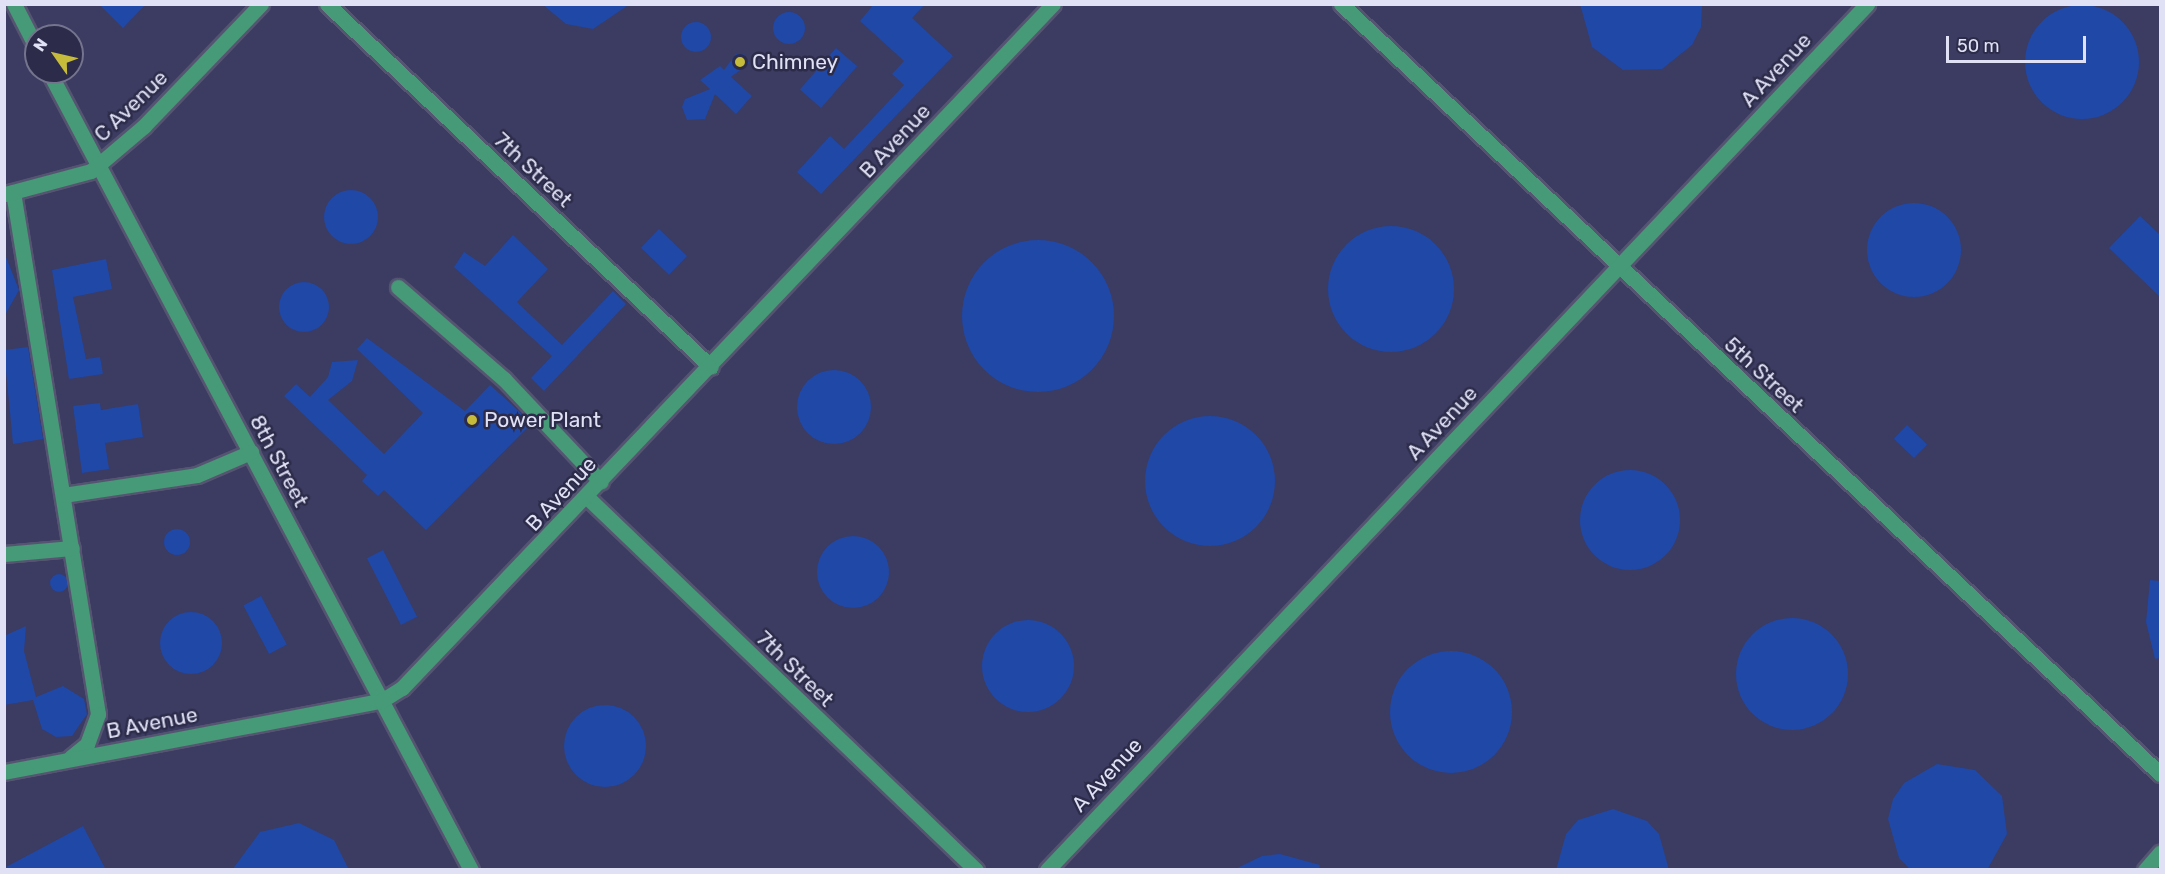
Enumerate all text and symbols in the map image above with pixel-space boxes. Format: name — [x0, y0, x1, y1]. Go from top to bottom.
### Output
north arrow — [24, 24, 84, 84]
scale bar — [1949, 24, 2088, 62]
street label: A Avenue — [1735, 27, 1817, 113]
text: N — [29, 35, 51, 55]
text: 50 m — [1957, 35, 2000, 57]
place label: Chimney — [752, 49, 838, 75]
marker: Chimney — [733, 55, 747, 69]
street label: C Avenue — [89, 65, 173, 147]
street label: B Avenue — [854, 98, 936, 184]
street label: 7th Street — [489, 127, 577, 213]
street label: 5th Street — [1719, 332, 1809, 418]
street label: A Avenue — [1401, 380, 1483, 466]
place label: Power Plant — [484, 407, 602, 433]
street label: 8th Street — [244, 411, 314, 511]
marker: Power Plant — [465, 413, 479, 427]
street label: B Avenue — [520, 451, 602, 537]
street label: 7th Street — [751, 626, 839, 712]
street label: B Avenue — [104, 702, 200, 744]
street label: A Avenue — [1066, 732, 1148, 818]

